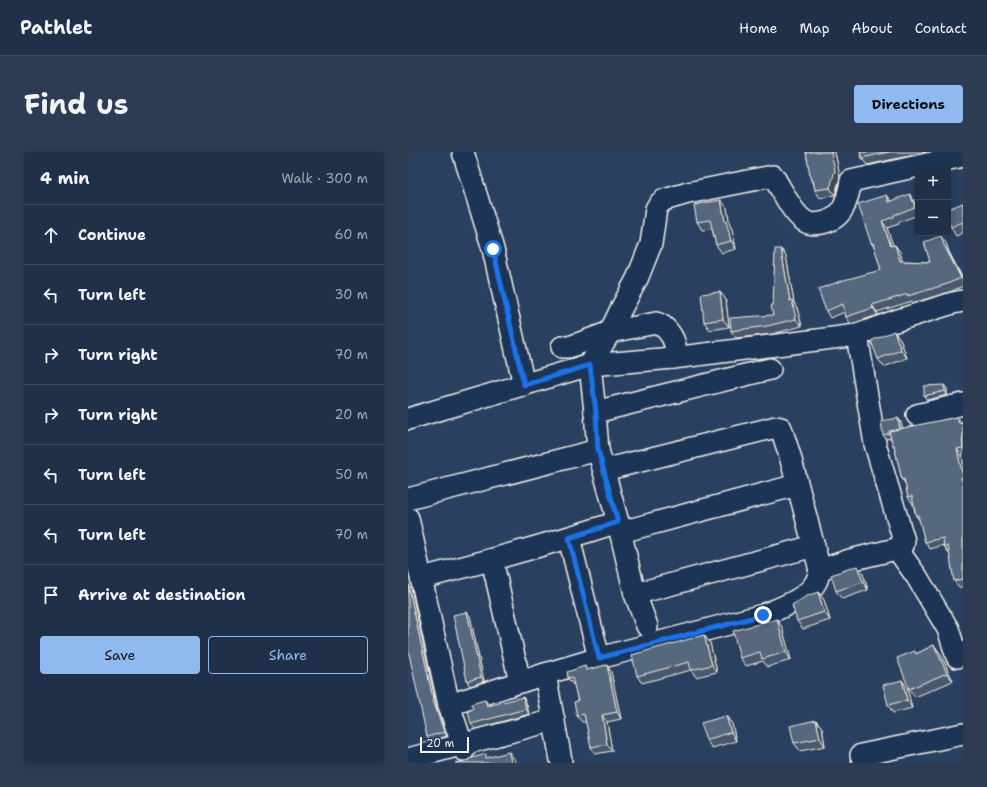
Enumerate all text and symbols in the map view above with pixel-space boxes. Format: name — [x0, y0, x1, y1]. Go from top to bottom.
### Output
text: Pathlet — [20, 15, 92, 40]
text: Home — [739, 19, 778, 37]
text: Map — [800, 19, 830, 37]
text: About — [852, 19, 893, 37]
text: Contact — [915, 19, 967, 37]
text: Find us — [24, 85, 129, 123]
button: Directions — [854, 85, 963, 123]
map controls — [915, 164, 951, 236]
button: + — [915, 164, 951, 200]
text: 4 min — [40, 167, 90, 189]
text: Walk · 300 m — [281, 170, 368, 187]
button: − — [915, 200, 951, 236]
icon: ahead — [40, 224, 62, 246]
text: Continue — [78, 225, 146, 245]
text: 60 m — [335, 226, 368, 243]
route start — [484, 240, 502, 258]
icon: left — [40, 284, 62, 306]
text: Turn left — [78, 285, 146, 305]
text: 30 m — [334, 286, 368, 303]
icon: right — [40, 344, 62, 366]
text: Turn right — [78, 345, 158, 365]
text: 70 m — [334, 346, 368, 363]
icon: right — [40, 404, 62, 426]
text: Turn right — [78, 405, 158, 425]
text: 20 m — [335, 406, 368, 423]
icon: left — [40, 464, 62, 486]
text: Turn left — [78, 465, 146, 485]
text: 50 m — [335, 466, 368, 483]
icon: left — [40, 524, 62, 546]
text: Turn left — [78, 525, 146, 545]
text: 70 m — [334, 526, 368, 543]
icon: arrive — [40, 584, 62, 606]
text: Arrive at destination — [78, 585, 246, 605]
route end — [754, 606, 772, 624]
button: Save — [40, 636, 200, 674]
button: Share — [208, 636, 368, 674]
scale bar — [420, 735, 469, 754]
text: 20 m — [426, 736, 454, 751]

